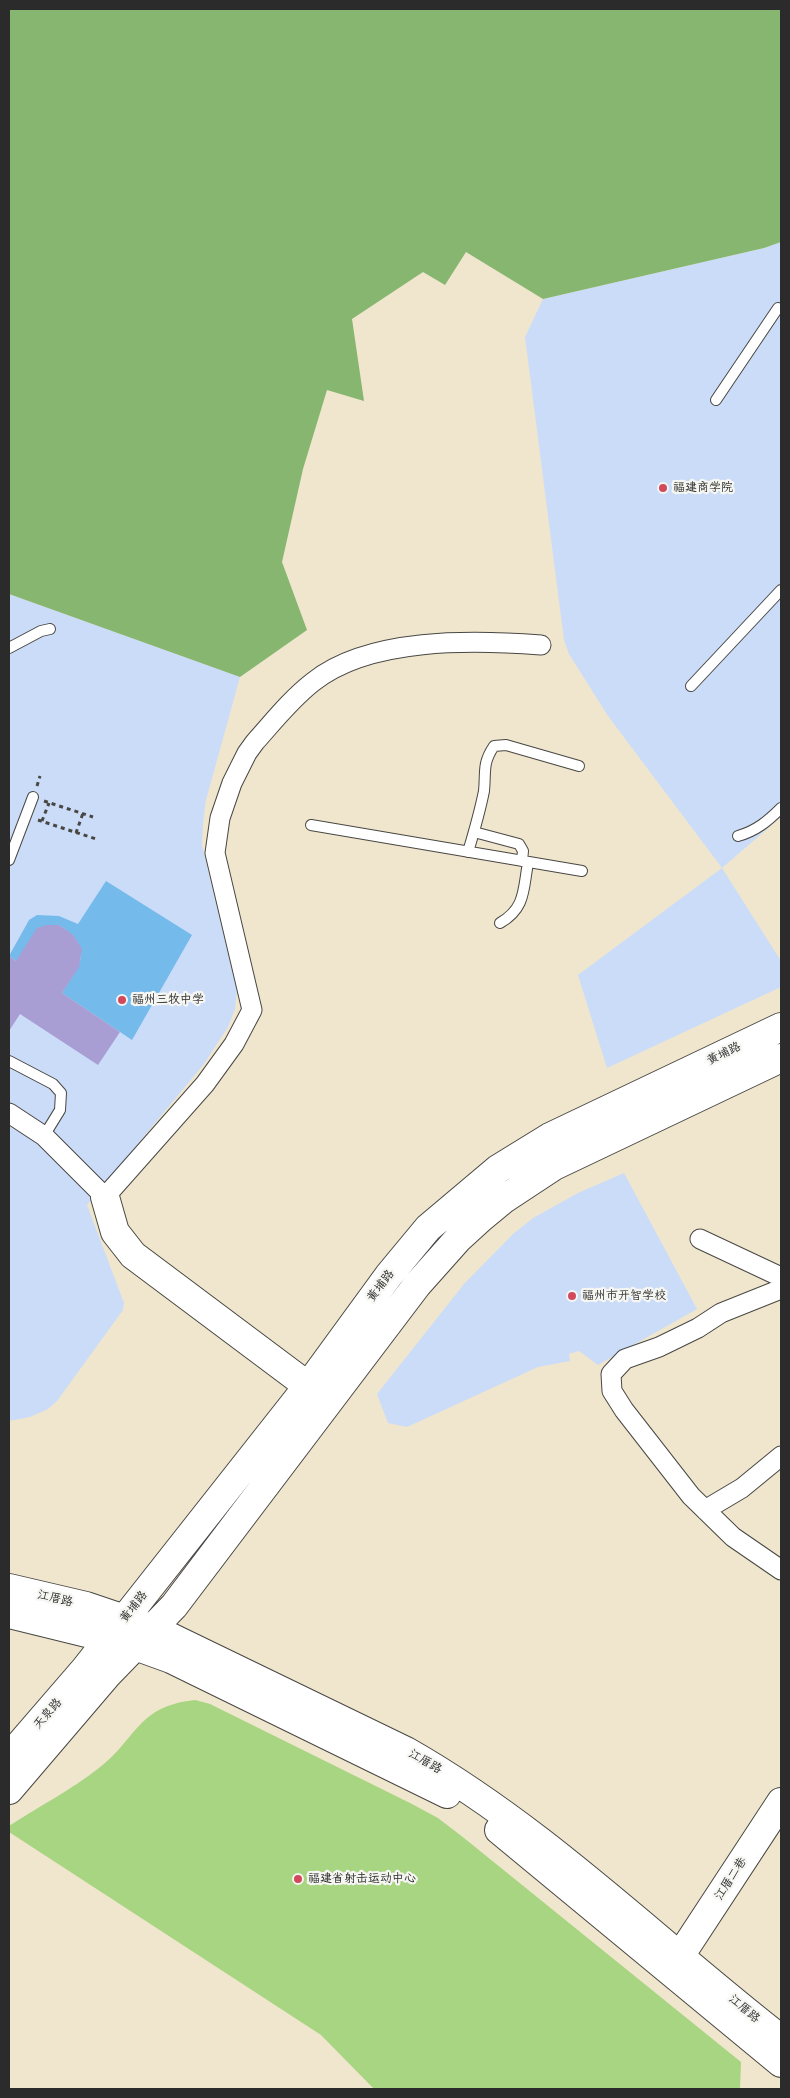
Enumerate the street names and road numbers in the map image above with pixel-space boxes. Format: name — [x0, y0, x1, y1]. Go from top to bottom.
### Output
street label: 黄埔路 — [705, 1040, 743, 1068]
street label: 黄埔路 — [364, 1267, 398, 1305]
street label: 江厝路 — [36, 1588, 74, 1610]
street label: 黄埔路 — [117, 1588, 151, 1626]
street label: 天泉路 — [31, 1696, 65, 1732]
street label: 江厝路 — [406, 1747, 444, 1777]
street label: 江厝二巷 — [712, 1855, 750, 1903]
street label: 江厝路 — [726, 1992, 762, 2026]

